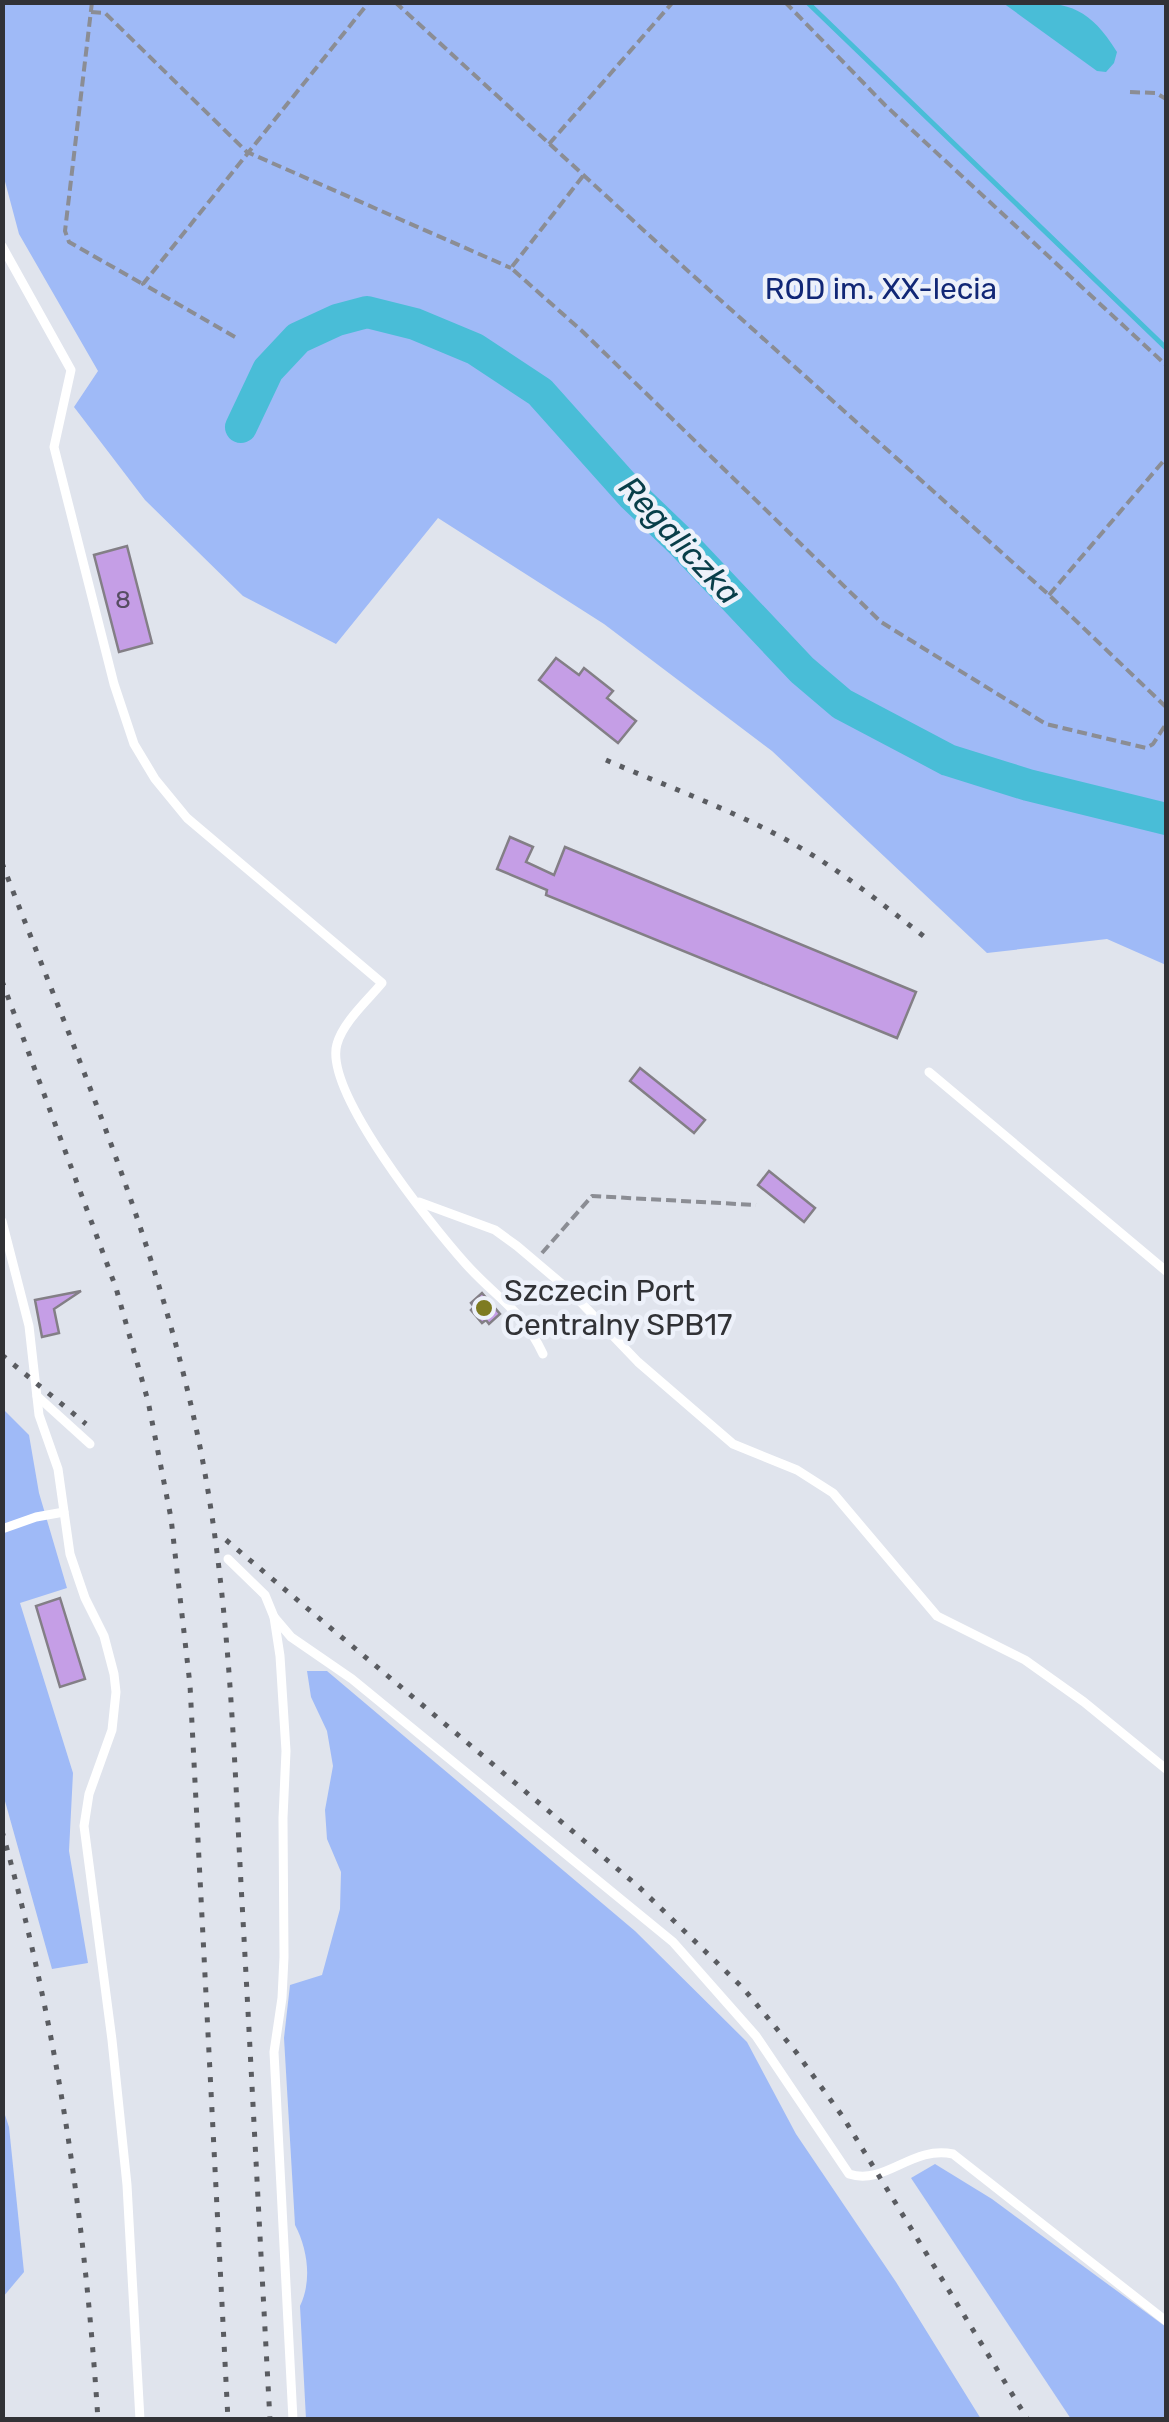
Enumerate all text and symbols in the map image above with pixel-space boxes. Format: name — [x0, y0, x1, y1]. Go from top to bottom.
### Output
park label: ROD im. XX-lecia — [765, 271, 997, 307]
water label: Regaliczka — [611, 468, 749, 612]
house number: 8 — [115, 585, 131, 614]
place label: Szczecin Port Centralny SPB17 — [504, 1273, 732, 1343]
marker: Szczecin Port Centralny SPB17 — [473, 1297, 495, 1319]

